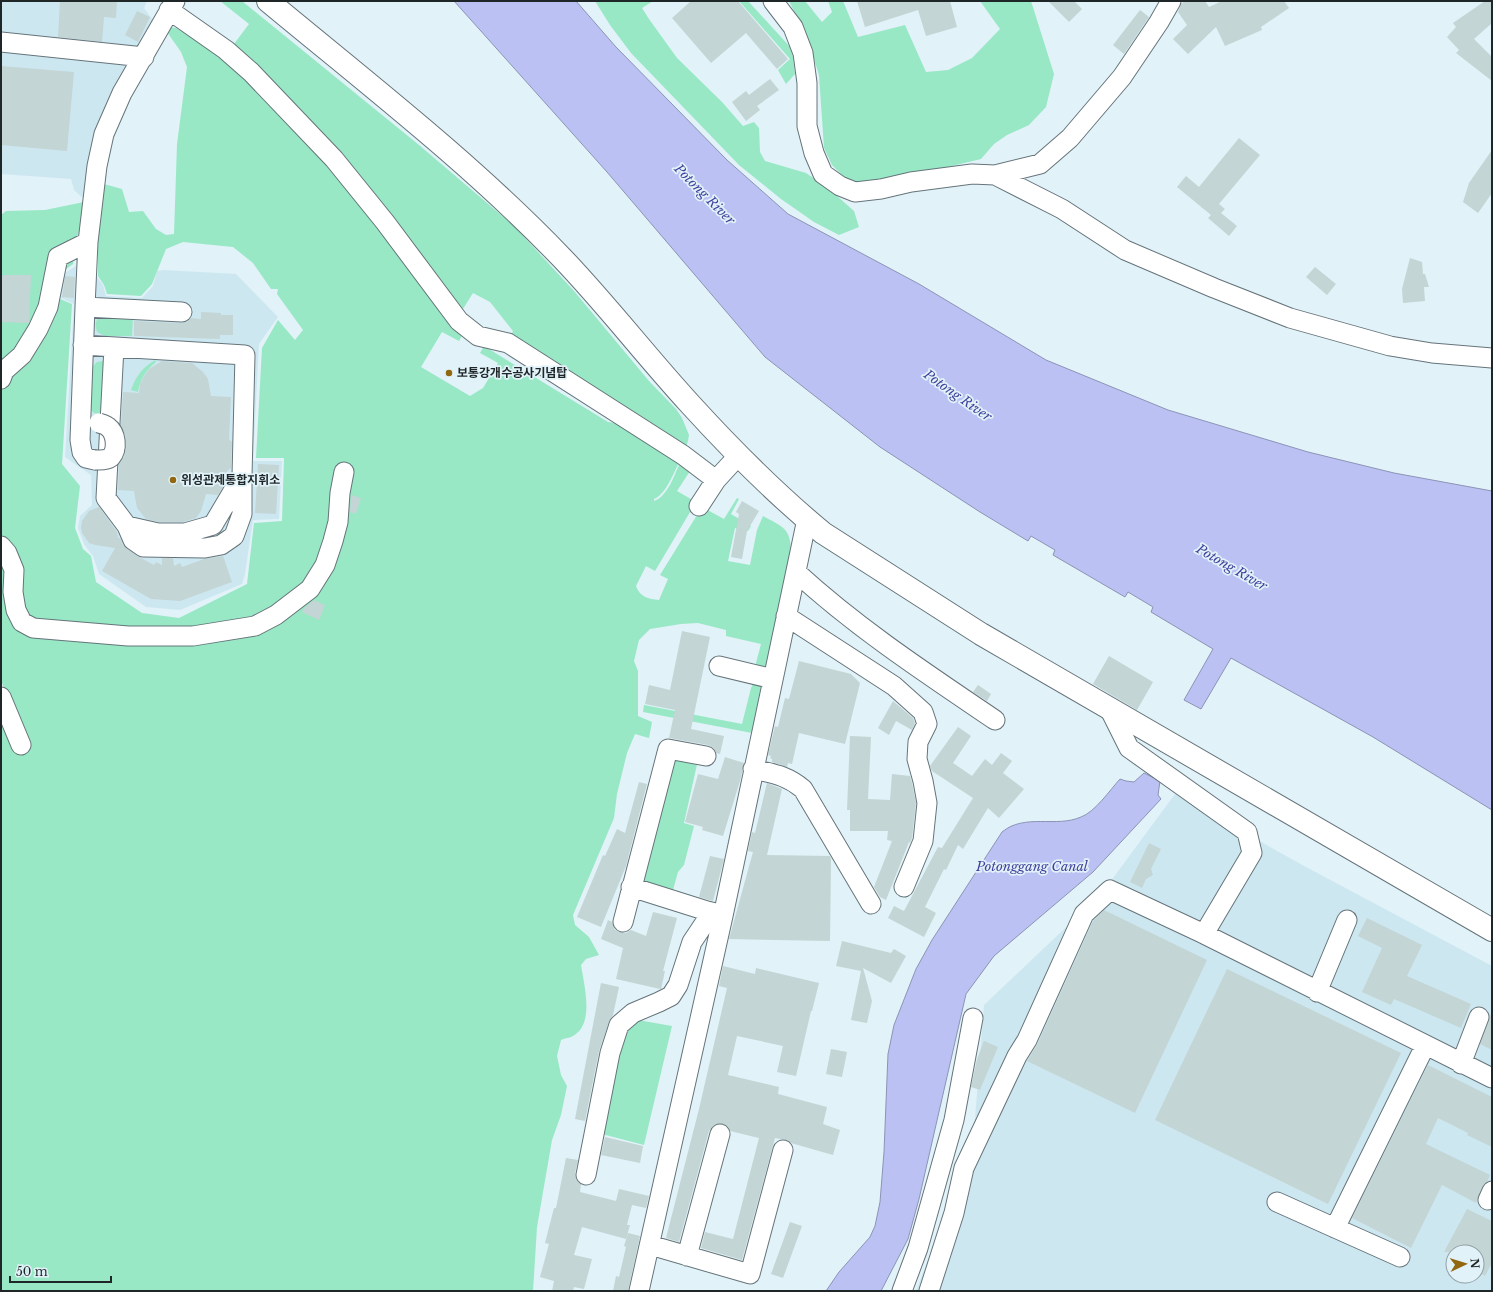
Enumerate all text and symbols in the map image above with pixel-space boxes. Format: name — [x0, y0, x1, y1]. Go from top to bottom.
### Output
water label: Potong River — [670, 160, 739, 229]
place label: 보통강개수공사기념탑 — [457, 365, 567, 380]
water label: Potong River — [920, 365, 996, 426]
marker: 보통강개수공사기념탑 — [444, 368, 454, 378]
place label: 위성관제통합지휘소 — [181, 472, 280, 487]
marker: 위성관제통합지휘소 — [168, 475, 178, 485]
water label: Potong River — [1192, 540, 1271, 595]
water label: Potonggang Canal — [975, 858, 1089, 875]
north arrow — [1445, 1244, 1485, 1284]
scale bar — [10, 1258, 111, 1284]
text: N — [1468, 1258, 1482, 1270]
text: 50 m — [16, 1264, 48, 1279]

